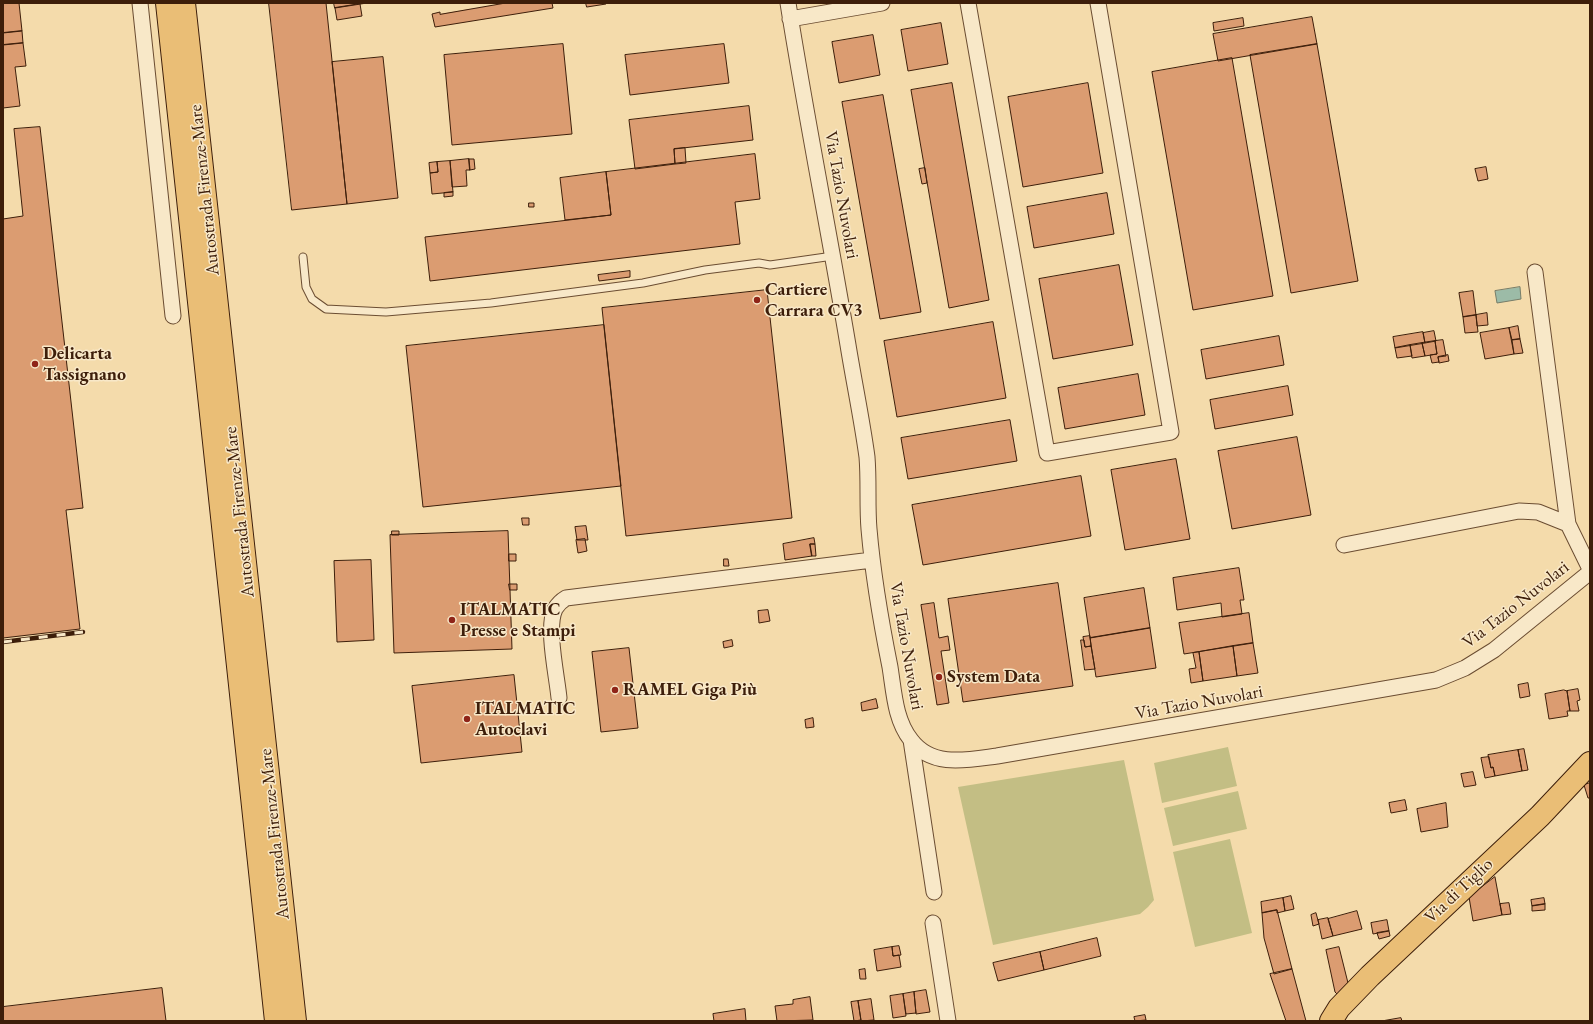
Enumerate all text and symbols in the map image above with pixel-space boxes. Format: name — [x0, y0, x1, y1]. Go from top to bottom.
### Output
street label: Autostrada Firenze-Mare — [185, 103, 225, 277]
street label: Via Tazio Nuvolari — [819, 129, 863, 261]
place label: Cartiere Carrara CV3 — [765, 279, 863, 322]
marker: Cartiere Carrara CV3 — [752, 295, 762, 305]
place label: Delicarta Tassignano — [43, 343, 126, 386]
marker: Delicarta Tassignano — [30, 359, 40, 369]
street label: Autostrada Firenze-Mare — [220, 425, 260, 599]
street label: Via Tazio Nuvolari — [1458, 557, 1574, 653]
street label: Via Tazio Nuvolari — [884, 580, 928, 712]
place label: ITALMATIC Presse e Stampi — [460, 599, 575, 642]
marker: ITALMATIC Presse e Stampi — [447, 615, 457, 625]
place label: System Data — [947, 666, 1040, 688]
marker: System Data — [934, 672, 944, 682]
place label: RAMEL Giga Più — [623, 679, 757, 701]
street label: Via Tazio Nuvolari — [1133, 681, 1265, 725]
marker: RAMEL Giga Più — [610, 685, 620, 695]
place label: ITALMATIC Autoclavi — [475, 698, 575, 740]
marker: ITALMATIC Autoclavi — [462, 714, 472, 724]
street label: Autostrada Firenze-Mare — [255, 747, 295, 921]
street label: Via di Tiglio — [1420, 854, 1498, 928]

